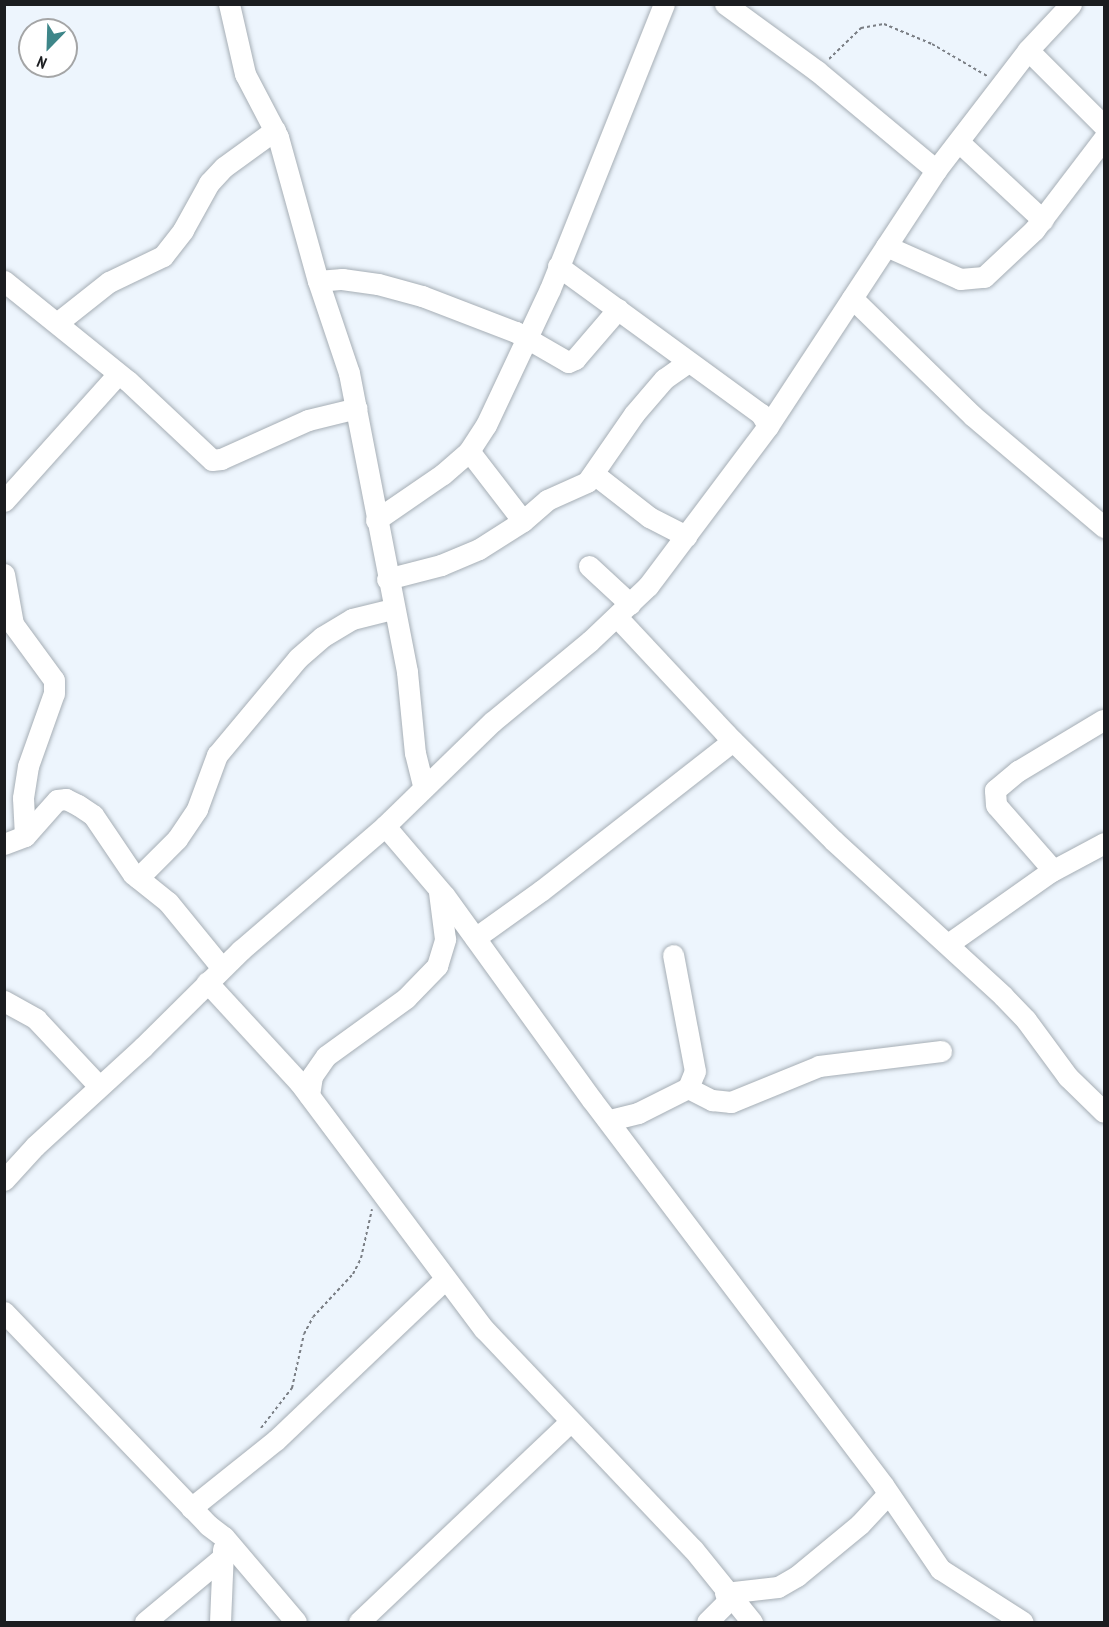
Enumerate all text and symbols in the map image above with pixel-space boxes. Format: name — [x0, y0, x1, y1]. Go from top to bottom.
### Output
north arrow — [18, 18, 78, 78]
text: N — [34, 52, 50, 74]

